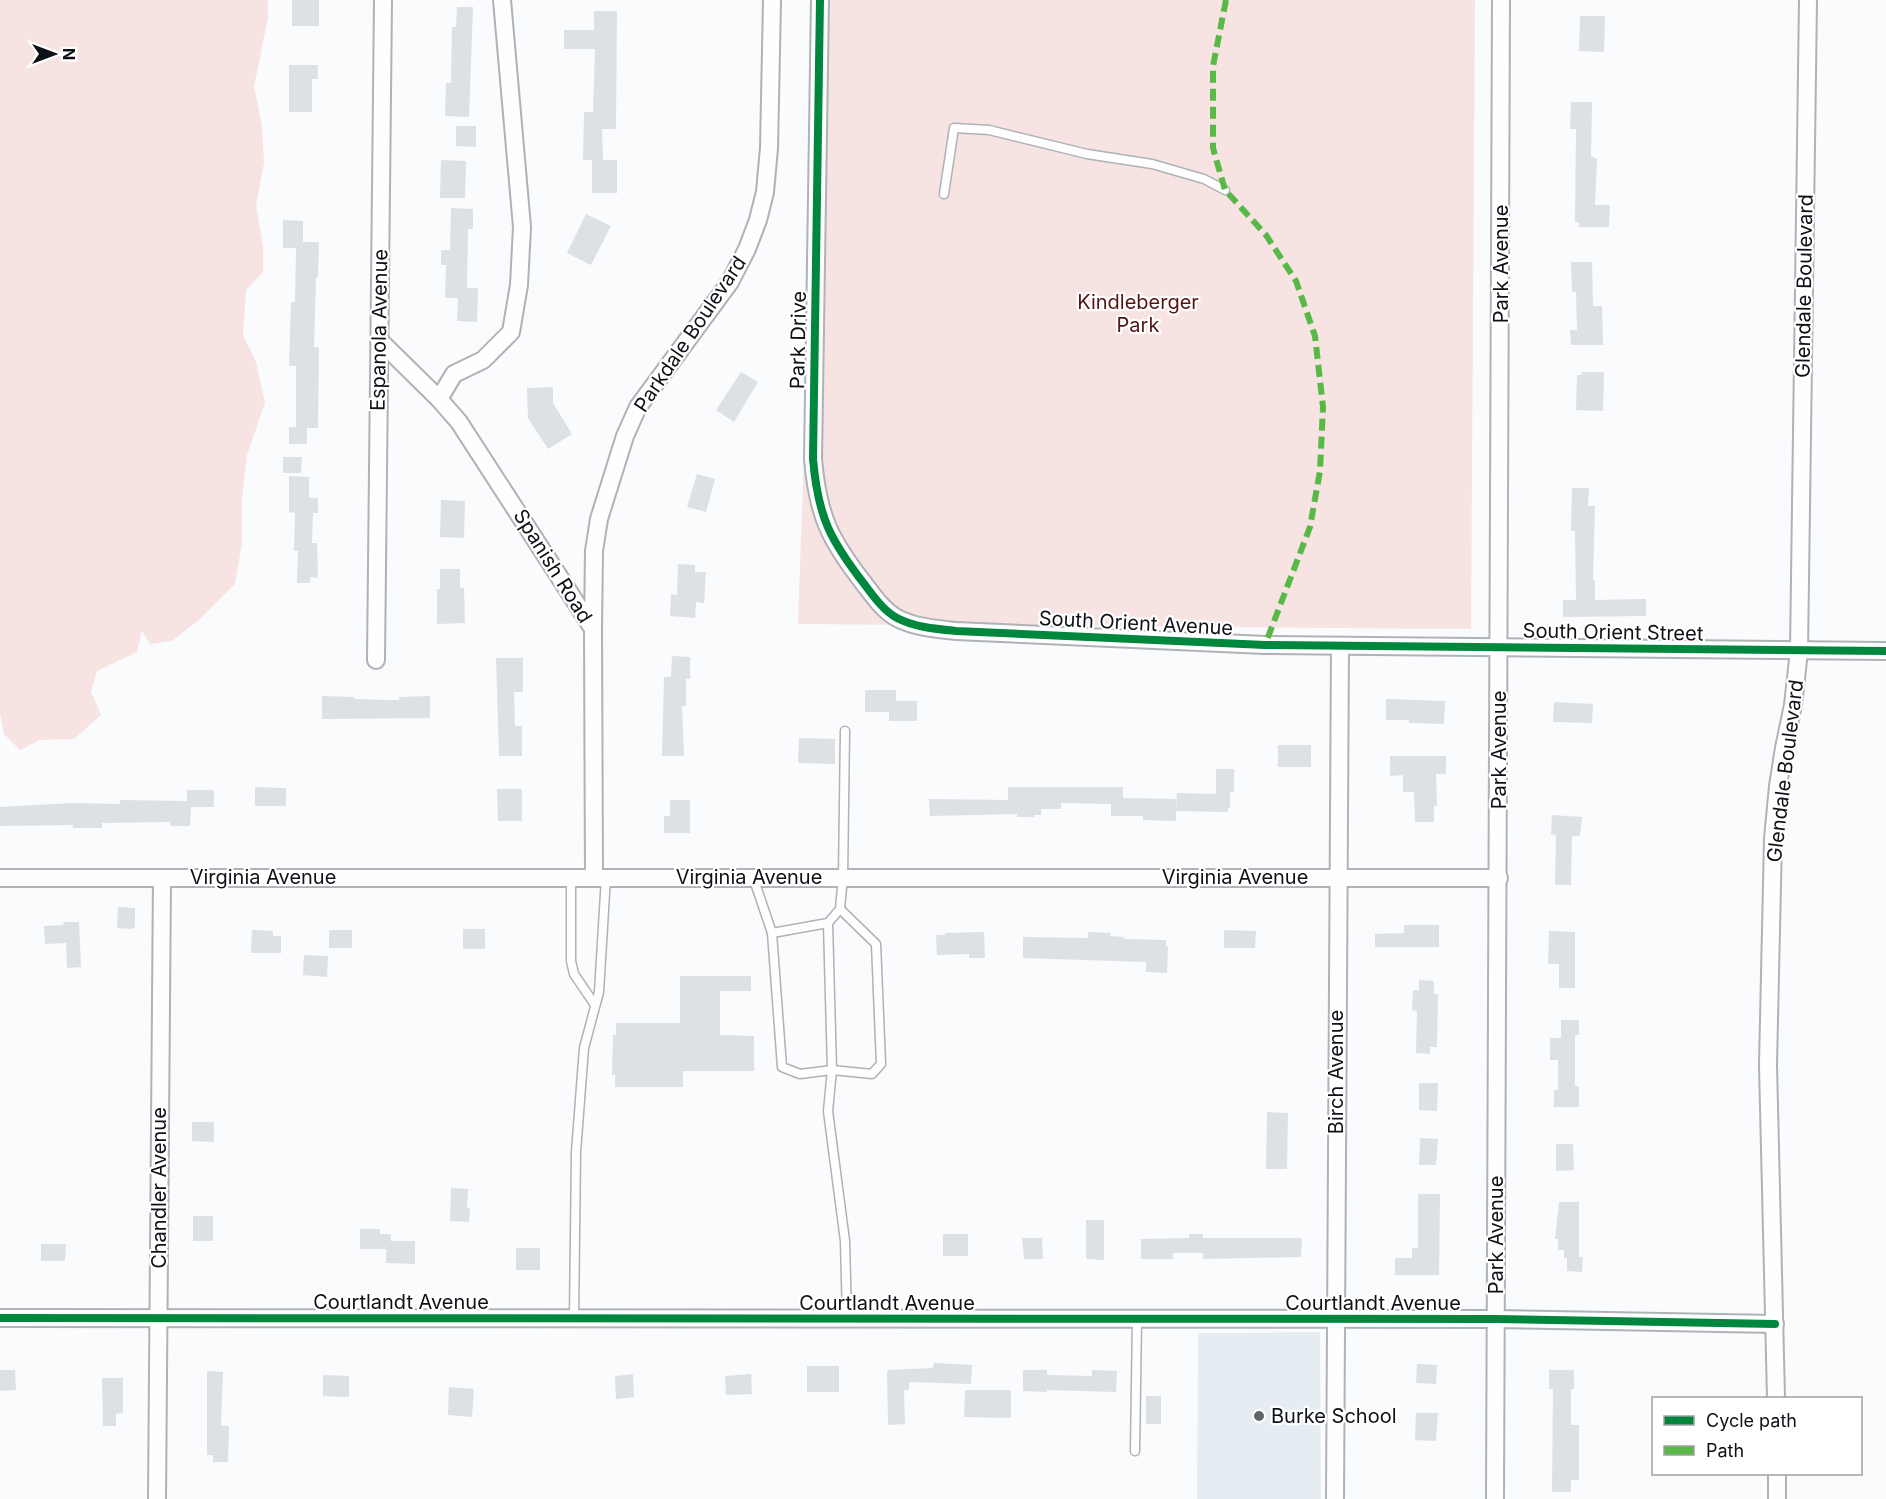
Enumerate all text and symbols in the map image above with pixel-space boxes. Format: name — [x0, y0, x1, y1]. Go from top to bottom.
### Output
north arrow — [24, 24, 84, 84]
text: N — [59, 48, 79, 60]
street label: Glendale Boulevard — [1790, 194, 1818, 378]
street label: Park Avenue — [1489, 205, 1513, 323]
street label: Espanola Avenue — [366, 249, 392, 411]
street label: Parkdale Boulevard — [629, 252, 751, 416]
park label: Kindleberger Park — [1077, 290, 1199, 337]
street label: Park Drive — [785, 291, 811, 389]
street label: Spanish Road — [509, 505, 597, 627]
street label: South Orient Avenue — [1038, 606, 1234, 640]
street label: South Orient Street — [1522, 618, 1704, 646]
street label: Glendale Boulevard — [1762, 678, 1808, 864]
street label: Park Avenue — [1487, 691, 1511, 809]
street label: Virginia Avenue — [190, 865, 336, 889]
street label: Virginia Avenue — [676, 865, 822, 889]
street label: Virginia Avenue — [1162, 865, 1308, 889]
street label: Birch Avenue — [1324, 1010, 1348, 1134]
street label: Chandler Avenue — [147, 1107, 171, 1269]
street label: Park Avenue — [1484, 1176, 1508, 1294]
street label: Courtlandt Avenue — [313, 1290, 489, 1314]
street label: Courtlandt Avenue — [799, 1291, 975, 1315]
street label: Courtlandt Avenue — [1285, 1291, 1461, 1315]
legend — [1652, 1397, 1862, 1475]
place label: Burke School — [1271, 1404, 1396, 1428]
marker: Burke School — [1252, 1409, 1266, 1423]
text: Cycle path — [1706, 1410, 1797, 1431]
text: Path — [1706, 1440, 1744, 1461]

